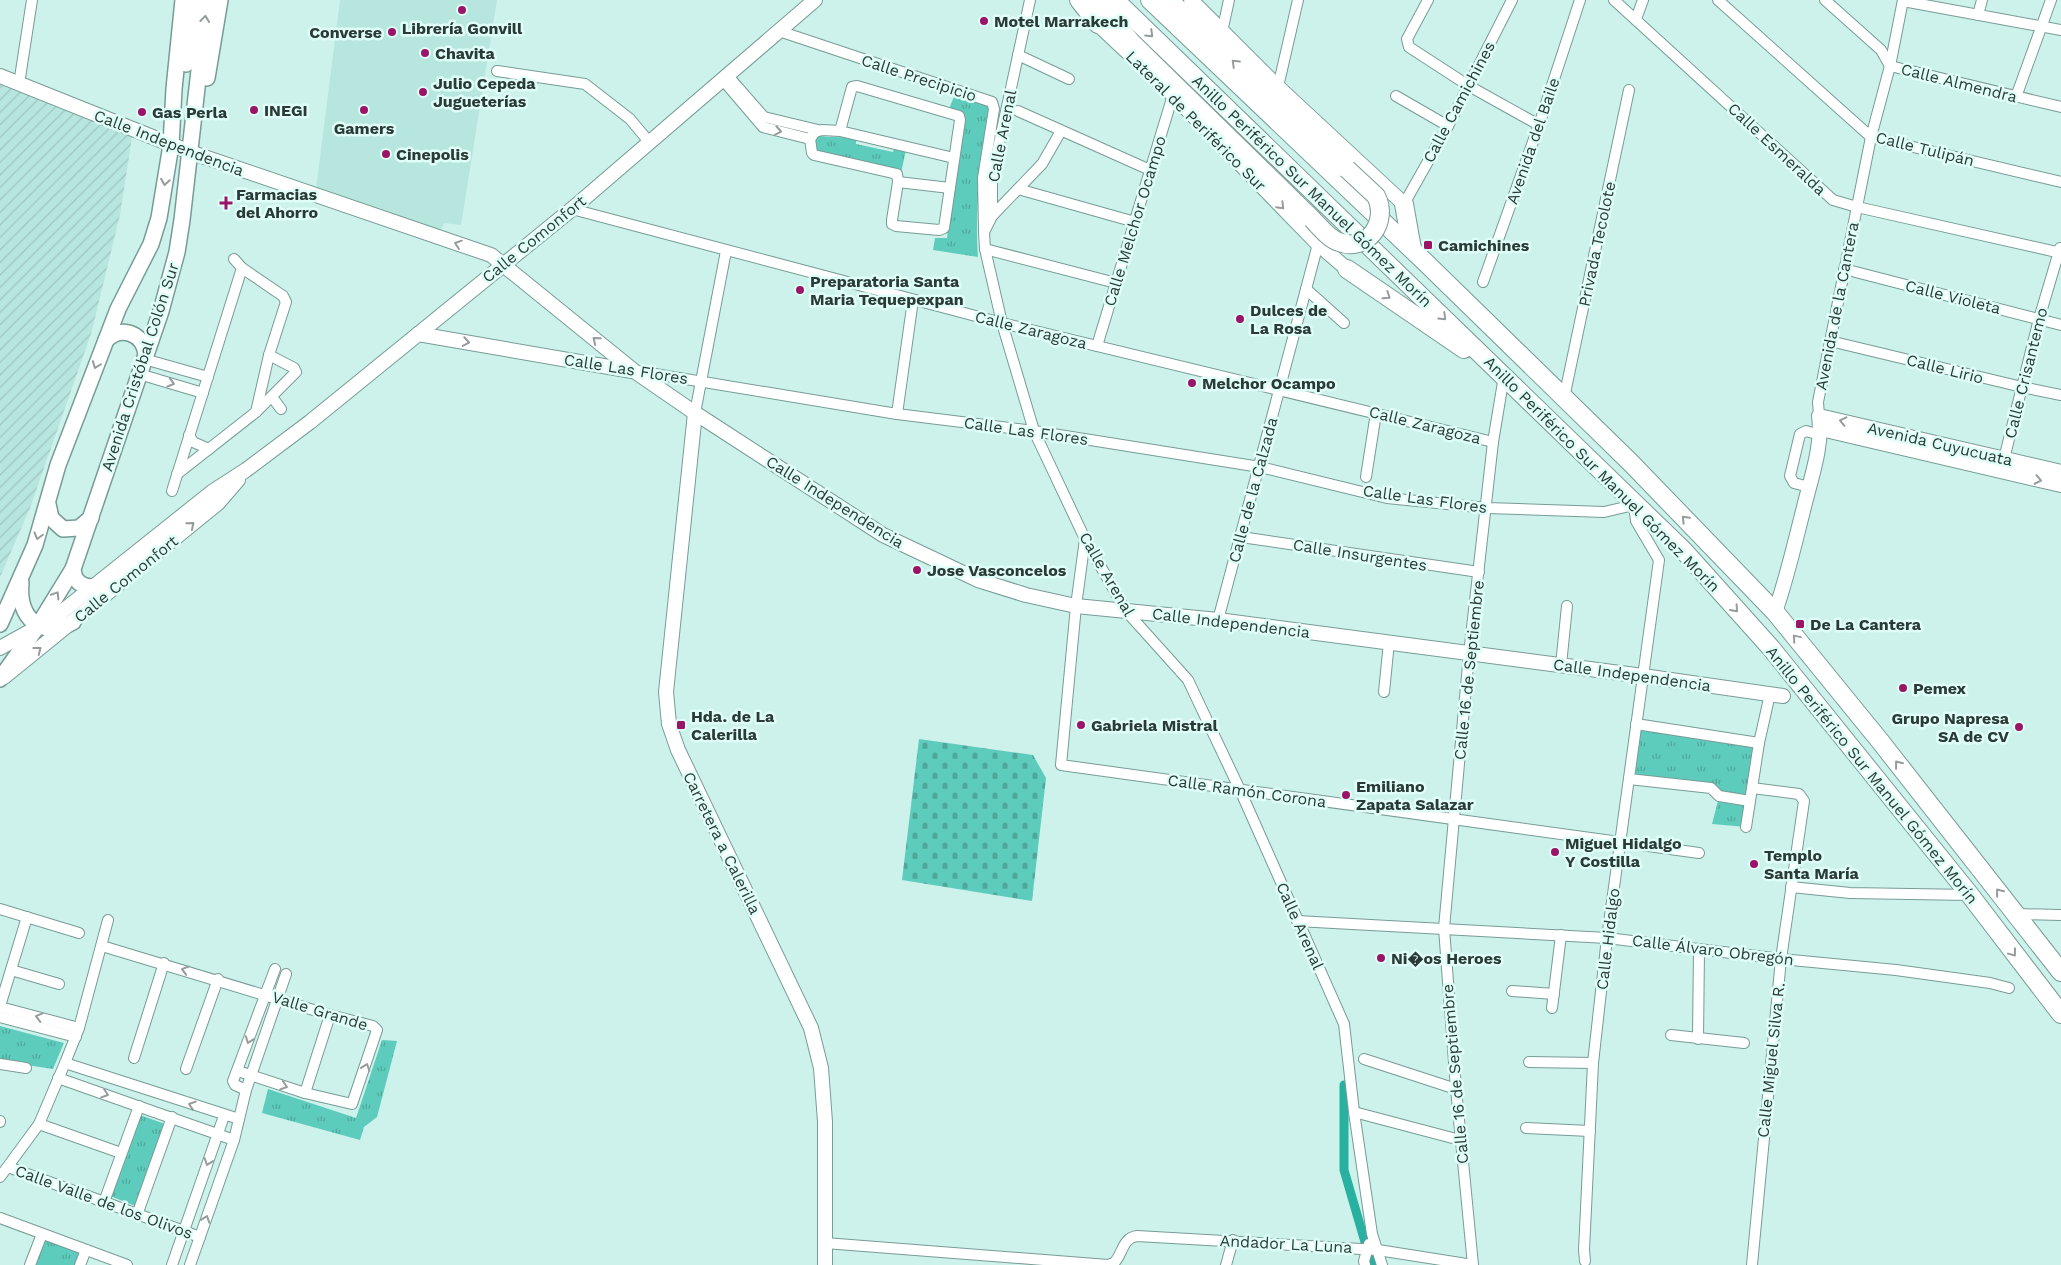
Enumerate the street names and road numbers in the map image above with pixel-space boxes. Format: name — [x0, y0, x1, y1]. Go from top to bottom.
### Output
street label: Calle Camichines — [1419, 38, 1499, 166]
street label: Lateral de Periférico Sur — [1122, 47, 1270, 195]
street label: Calle Precipicio — [859, 50, 979, 106]
street label: Calle Almendra — [1899, 59, 2019, 107]
street label: Anillo Periférico Sur Manuel Gómez Morín — [1188, 71, 1436, 311]
street label: Avenida del Baile — [1502, 75, 1564, 207]
street label: Calle Arenal — [984, 88, 1020, 184]
street label: Calle Esmeralda — [1724, 99, 1830, 199]
street label: Calle Independencia — [91, 106, 247, 180]
street label: Calle Tulipán — [1874, 128, 1976, 170]
street label: Calle Melchor Ocampo — [1100, 134, 1170, 308]
street label: Privada Tecolote — [1574, 180, 1620, 308]
street label: Calle Comonfort — [478, 191, 590, 287]
street label: Avenida de la Cantera — [1811, 220, 1863, 392]
street label: Avenida Cristóbal Colón Sur — [97, 260, 183, 474]
street label: Calle Violeta — [1903, 276, 2003, 318]
street label: Calle Crisantemo — [2001, 306, 2051, 440]
street label: Calle Zaragoza — [973, 307, 1089, 353]
street label: Calle Las Flores — [563, 350, 689, 388]
street label: Calle Lirio — [1905, 350, 1985, 388]
street label: Anillo Periférico Sur Manuel Gómez Morín — [1480, 352, 1724, 596]
street label: Calle Zaragoza — [1367, 402, 1483, 448]
street label: Calle Las Flores — [963, 413, 1089, 449]
street label: Calle de la Calzada — [1224, 415, 1282, 565]
street label: Avenida Cuyucuata — [1866, 418, 2014, 470]
street label: Calle Independencia — [763, 452, 907, 552]
street label: Calle Las Flores — [1362, 481, 1488, 517]
street label: Calle Arenal — [1075, 529, 1139, 619]
street label: Calle Comonfort — [70, 531, 182, 627]
street label: Calle Insurgentes — [1292, 535, 1428, 575]
street label: Calle 16 de Septiembre — [1450, 579, 1488, 761]
street label: Calle Independencia — [1151, 604, 1311, 642]
street label: Anillo Periférico Sur Manuel Gómez Morín — [1762, 642, 1982, 908]
street label: Calle Independencia — [1552, 655, 1712, 695]
street label: Carretera a Calerilla — [679, 769, 765, 917]
street label: Calle Ramón Corona — [1167, 770, 1327, 812]
street label: Calle Arenal — [1272, 879, 1328, 973]
street label: Calle Hidalgo — [1592, 887, 1624, 991]
street label: Calle Álvaro Obregón — [1631, 931, 1795, 969]
street label: Calle Miguel Silva R. — [1753, 981, 1789, 1139]
street label: Calle 16 de Septiembre — [1438, 983, 1472, 1165]
street label: Valle Grande — [270, 987, 370, 1035]
street label: Calle Valle de los Olivos — [13, 1161, 195, 1243]
street label: Andador La Luna — [1219, 1231, 1353, 1257]

